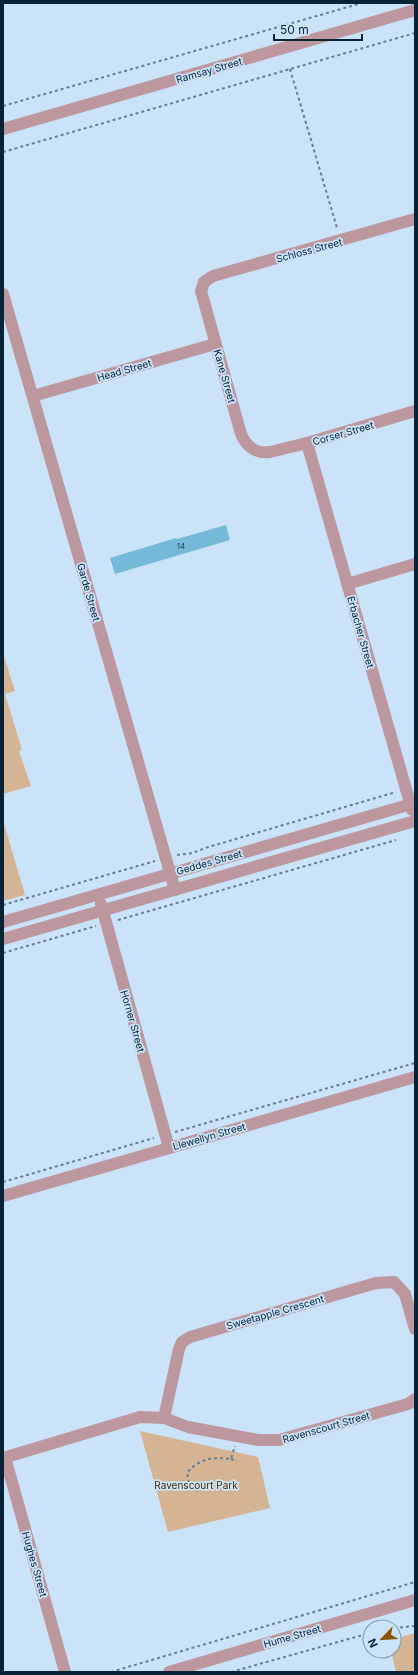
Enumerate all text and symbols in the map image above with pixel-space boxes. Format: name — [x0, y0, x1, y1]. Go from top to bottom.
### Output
scale bar — [274, 16, 362, 42]
text: 50 m — [280, 22, 309, 37]
street label: Ramsay Street — [175, 55, 244, 85]
street label: Schloss Street — [275, 235, 344, 265]
street label: Kane Street — [212, 348, 239, 405]
street label: Head Street — [95, 356, 153, 384]
street label: Corser Street — [311, 418, 376, 447]
house number: 14 — [177, 541, 185, 551]
street label: Garde Street — [75, 562, 103, 623]
street label: Erbacher Street — [345, 595, 377, 670]
street label: Geddes Street — [175, 847, 244, 877]
street label: Horner Street — [118, 989, 148, 1054]
street label: Llewellyn Street — [171, 1120, 247, 1152]
street label: Sweetapple Crescent — [225, 1292, 326, 1332]
street label: Ravenscourt Street — [281, 1409, 372, 1445]
park label: Ravenscourt Park — [154, 1479, 238, 1491]
street label: Hughes Street — [20, 1530, 50, 1599]
north arrow — [362, 1619, 402, 1659]
street label: Hume Street — [262, 1622, 323, 1650]
text: N — [365, 1636, 381, 1650]

